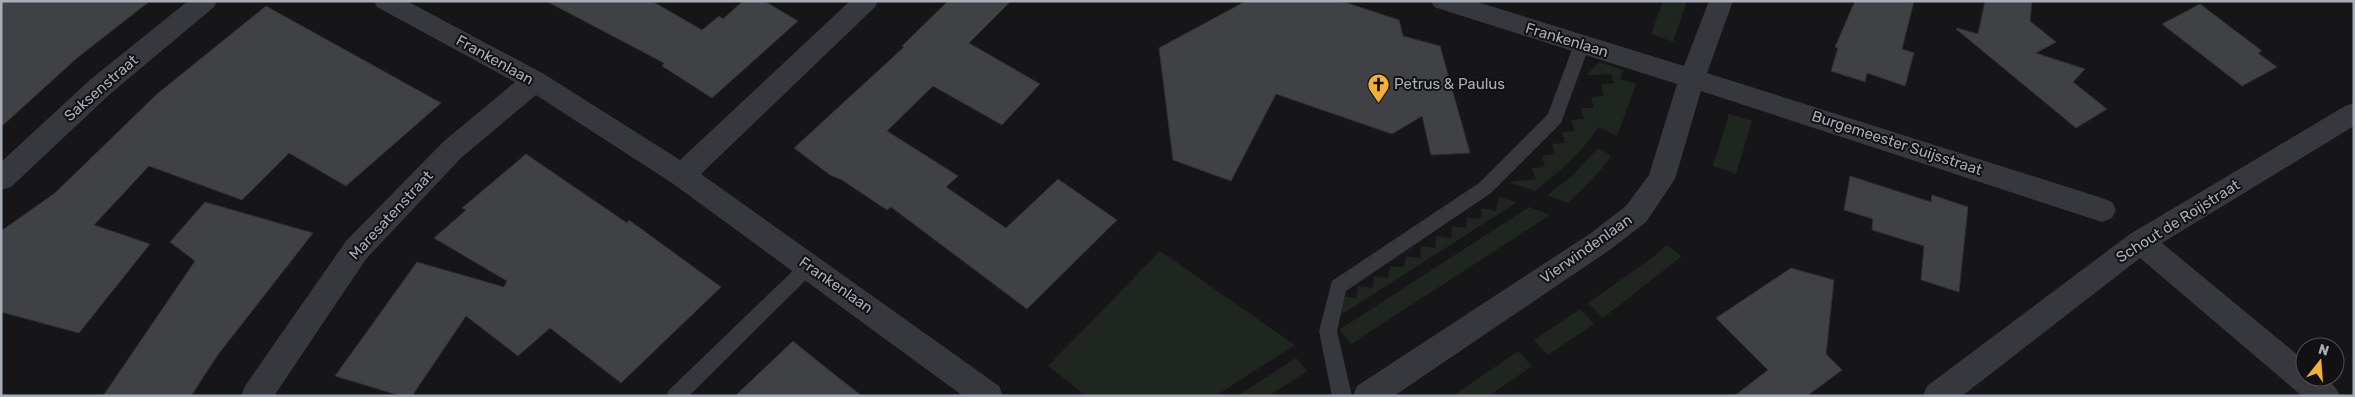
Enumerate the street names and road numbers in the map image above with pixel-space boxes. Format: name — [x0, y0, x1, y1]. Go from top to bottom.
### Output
street label: Frankenlaan — [1523, 19, 1611, 61]
street label: Frankenlaan — [453, 31, 537, 89]
street label: Saksenstraat — [60, 51, 142, 125]
street label: Burgemeester Suijsstraat — [1810, 107, 1985, 179]
street label: Maresatenstraat — [345, 167, 437, 263]
street label: Schout de Roijstraat — [2113, 176, 2243, 266]
street label: Vierwindenlaan — [1537, 211, 1635, 287]
street label: Frankenlaan — [796, 253, 876, 317]

